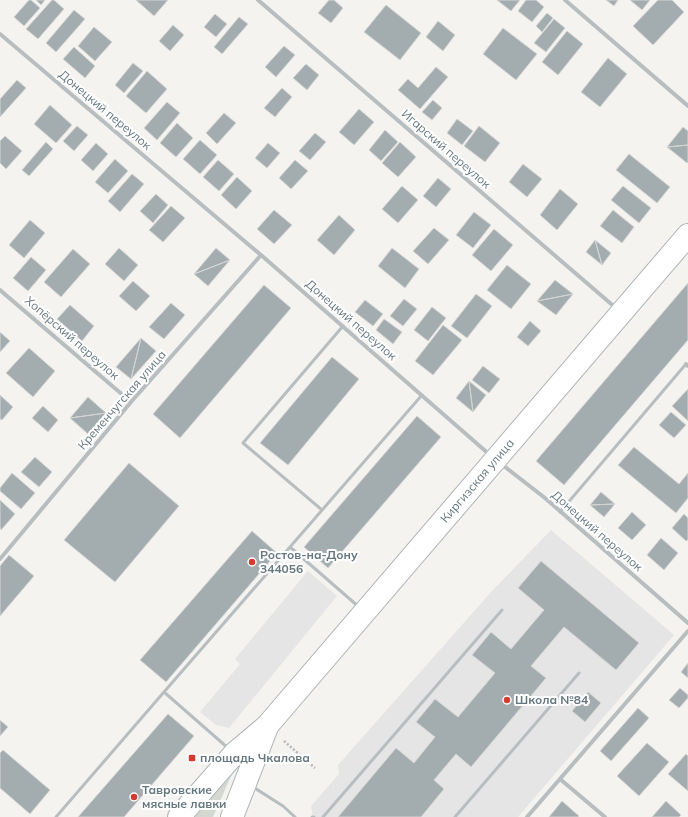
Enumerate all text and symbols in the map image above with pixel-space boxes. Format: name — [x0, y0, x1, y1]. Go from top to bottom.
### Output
street label: Донецкий переулок — [56, 67, 155, 153]
street label: Игарский переулок — [399, 106, 494, 192]
street label: Донецкий переулок — [303, 276, 400, 364]
street label: Хопёрский переулок — [22, 293, 123, 383]
street label: Кременчугская улица — [74, 347, 169, 452]
street label: Киргизская улица — [437, 435, 517, 525]
street label: Донецкий переулок — [549, 487, 646, 575]
place label: Ростов-на-Дону 344056 — [260, 547, 358, 576]
marker: Ростов-на-Дону 344056 — [247, 557, 257, 567]
place label: Школа №84 — [515, 692, 588, 707]
marker: Школа №84 — [502, 695, 512, 705]
place label: площадь Чкалова — [200, 750, 310, 765]
marker: площадь Чкалова — [187, 753, 197, 763]
place label: Тавровские мясные лавки — [142, 782, 226, 811]
marker: Тавровские мясные лавки — [129, 792, 139, 802]

